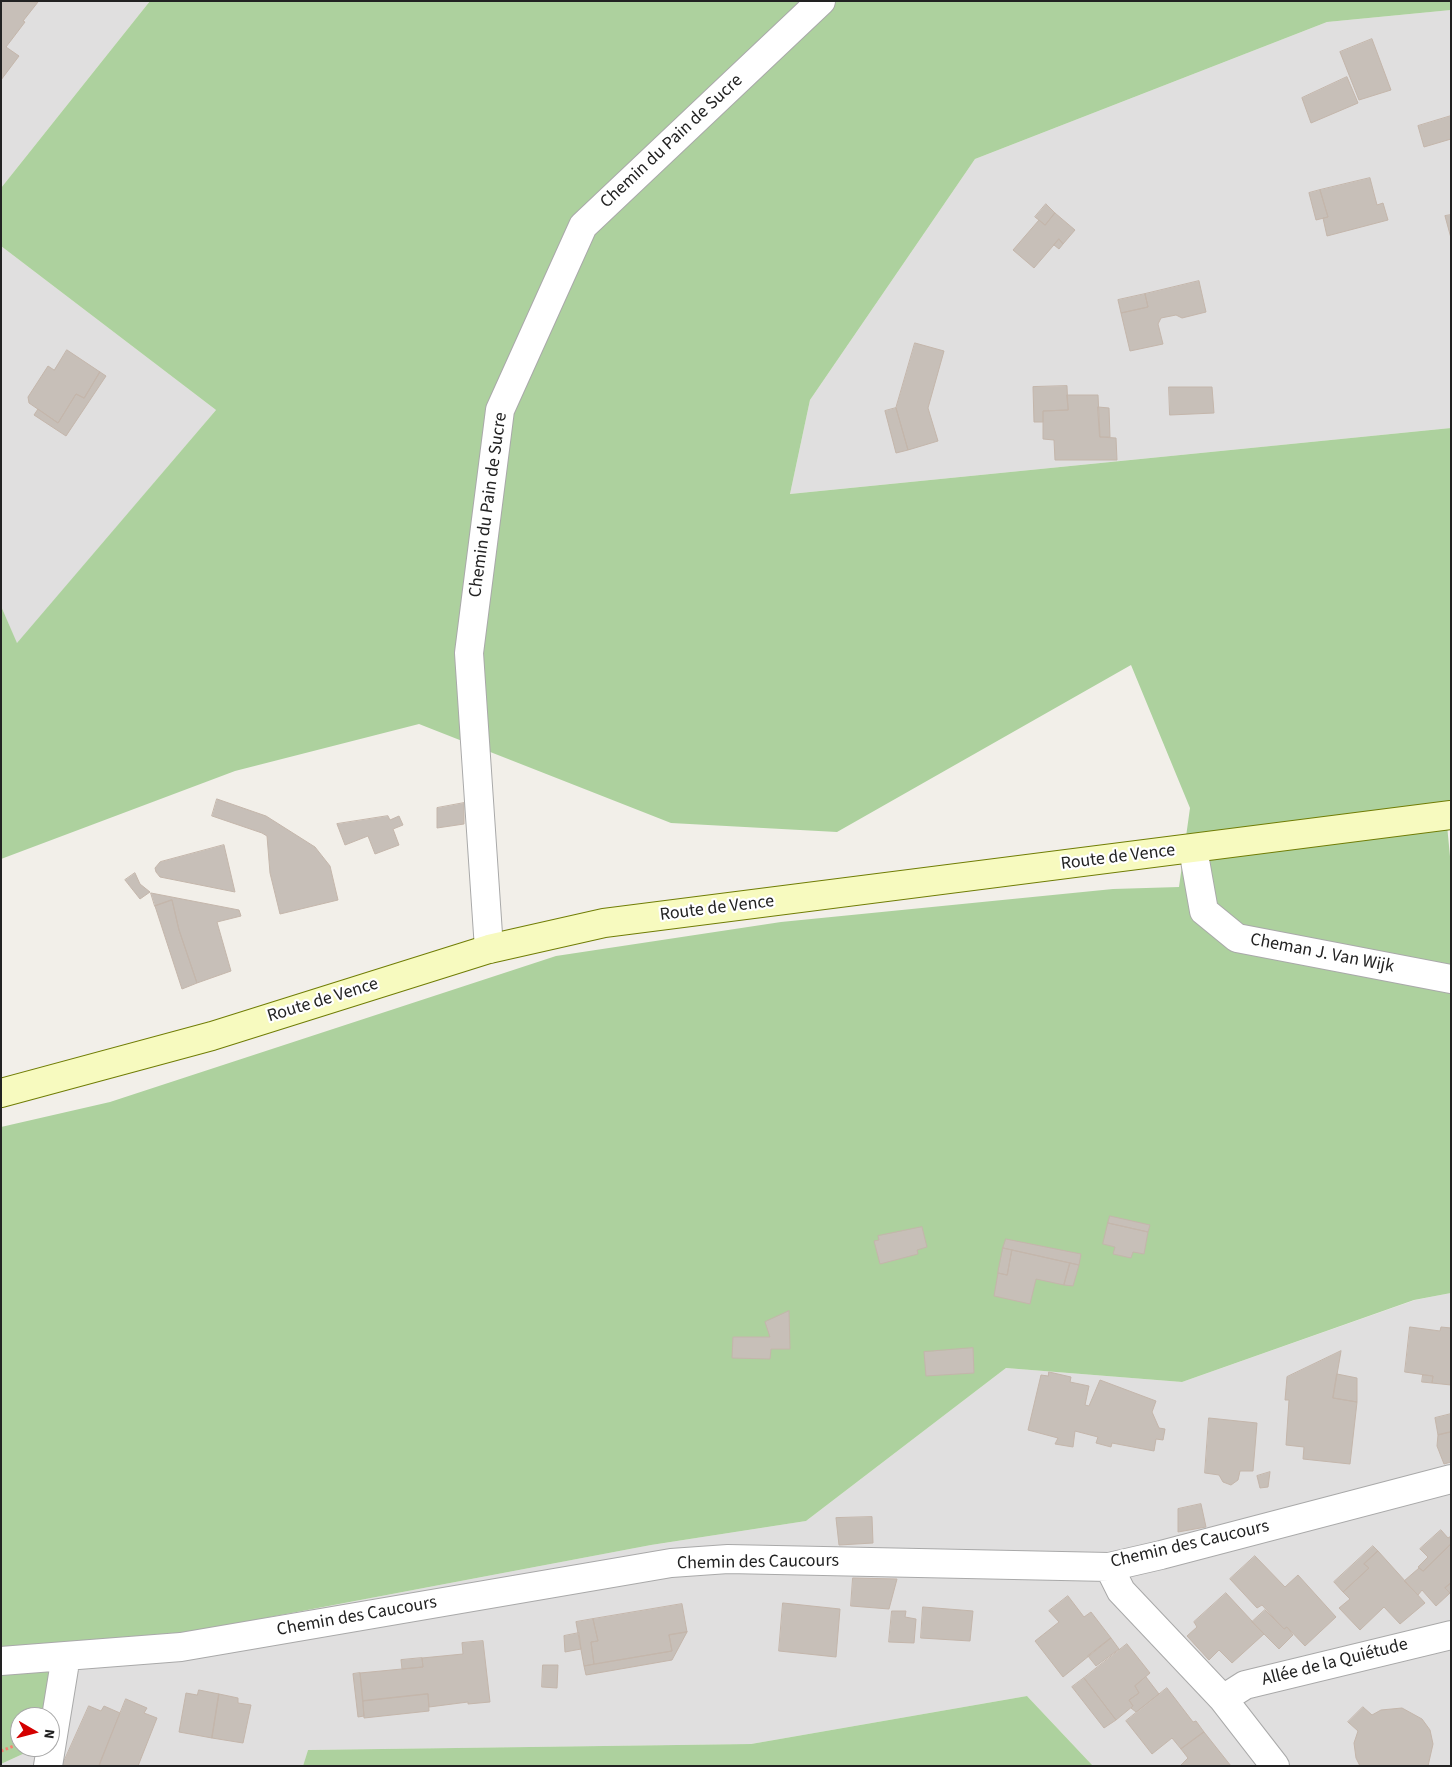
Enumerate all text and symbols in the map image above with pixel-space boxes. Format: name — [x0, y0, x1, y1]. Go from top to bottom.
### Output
street label: Chemin du Pain de Sucre — [596, 70, 748, 214]
street label: Chemin du Pain de Sucre — [465, 411, 513, 599]
street label: Route de Vence — [1060, 840, 1176, 876]
street label: Route de Vence — [659, 891, 775, 927]
street label: Cheman J. Van Wijk — [1248, 929, 1396, 979]
street label: Route de Vence — [265, 974, 381, 1028]
street label: Chemin des Caucours — [1109, 1516, 1271, 1574]
street label: Chemin des Caucours — [677, 1551, 839, 1575]
street label: Chemin des Caucours — [275, 1592, 439, 1642]
street label: Allée de la Quiétude — [1260, 1634, 1410, 1692]
north arrow — [10, 1707, 60, 1757]
text: N — [38, 1728, 59, 1740]

